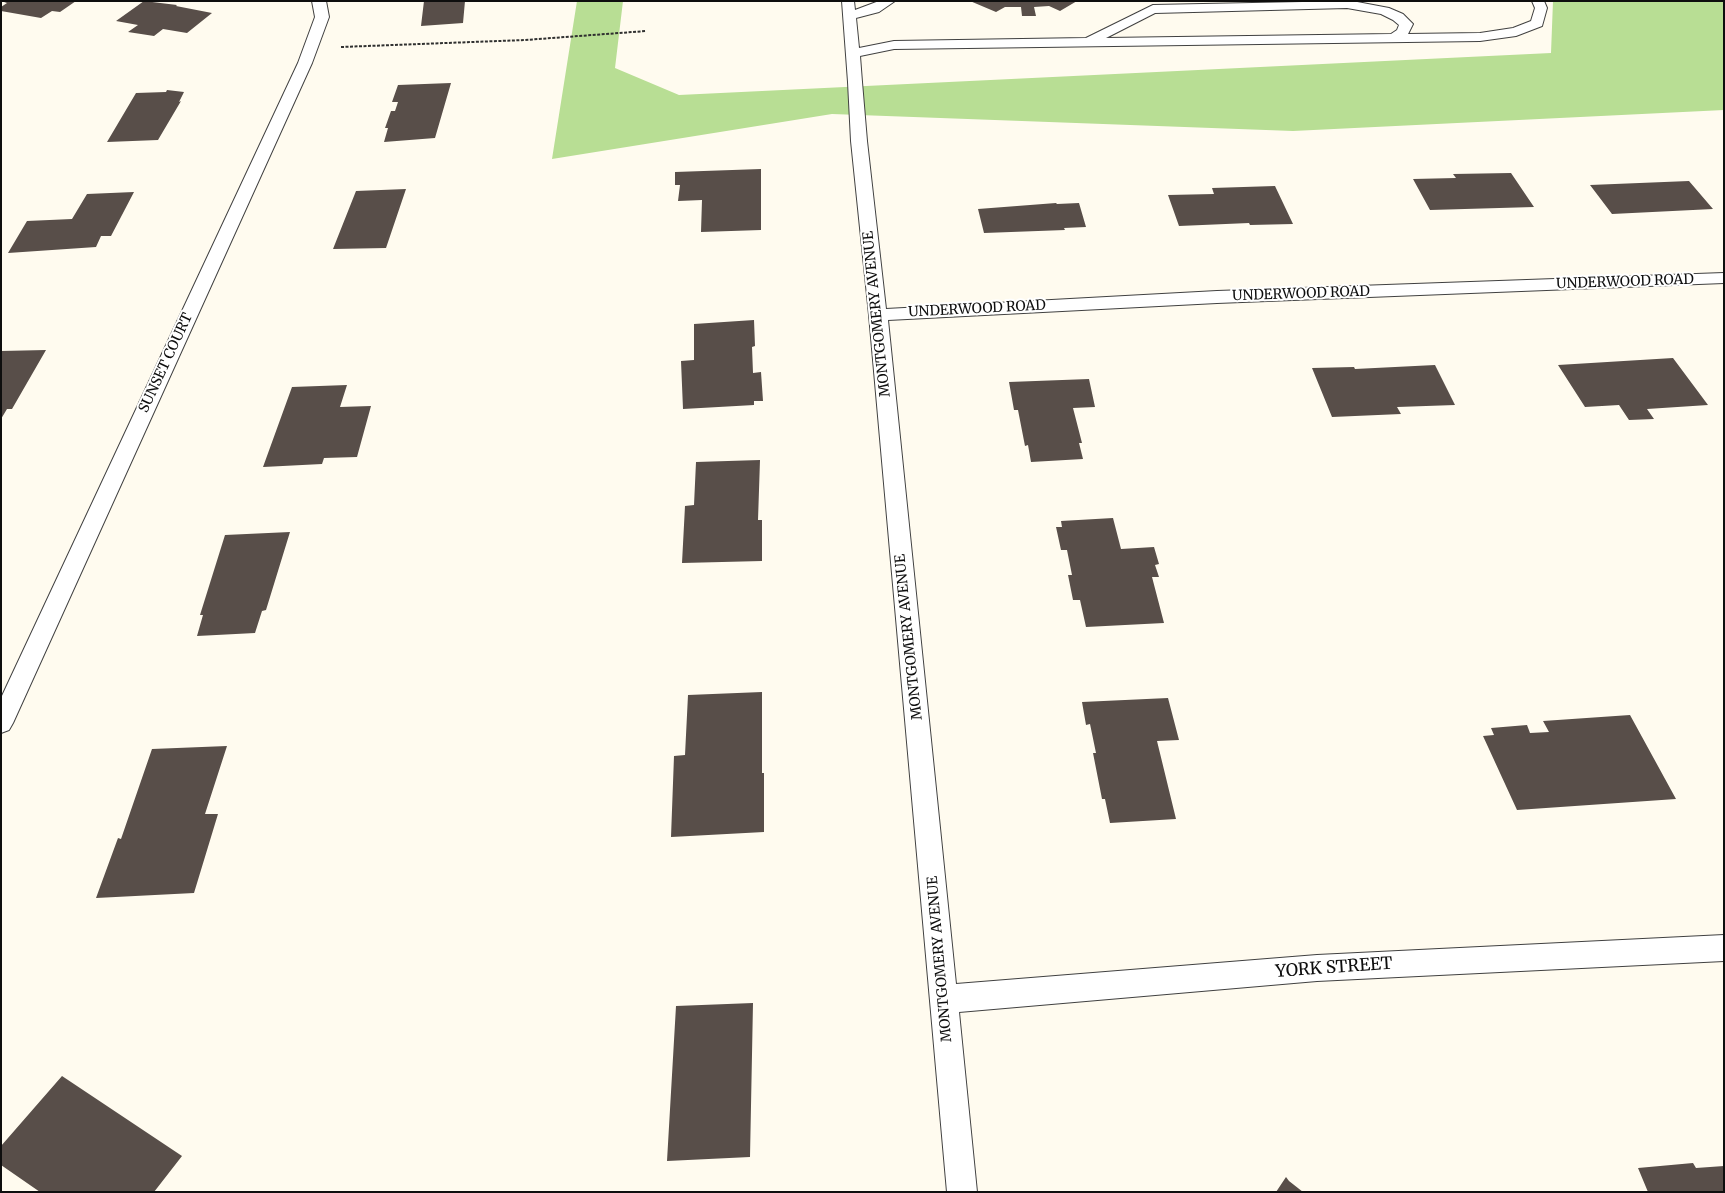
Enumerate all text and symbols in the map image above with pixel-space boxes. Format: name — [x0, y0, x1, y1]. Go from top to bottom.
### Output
street label: MONTGOMERY AVENUE — [860, 230, 894, 398]
street label: UNDERWOOD ROAD — [1556, 271, 1694, 293]
street label: UNDERWOOD ROAD — [1232, 283, 1370, 305]
street label: UNDERWOOD ROAD — [908, 297, 1046, 321]
street label: SUNSET COURT — [136, 311, 196, 415]
street label: MONTGOMERY AVENUE — [892, 553, 926, 721]
street label: MONTGOMERY AVENUE — [924, 875, 956, 1043]
street label: YORK STREET — [1275, 954, 1393, 982]

